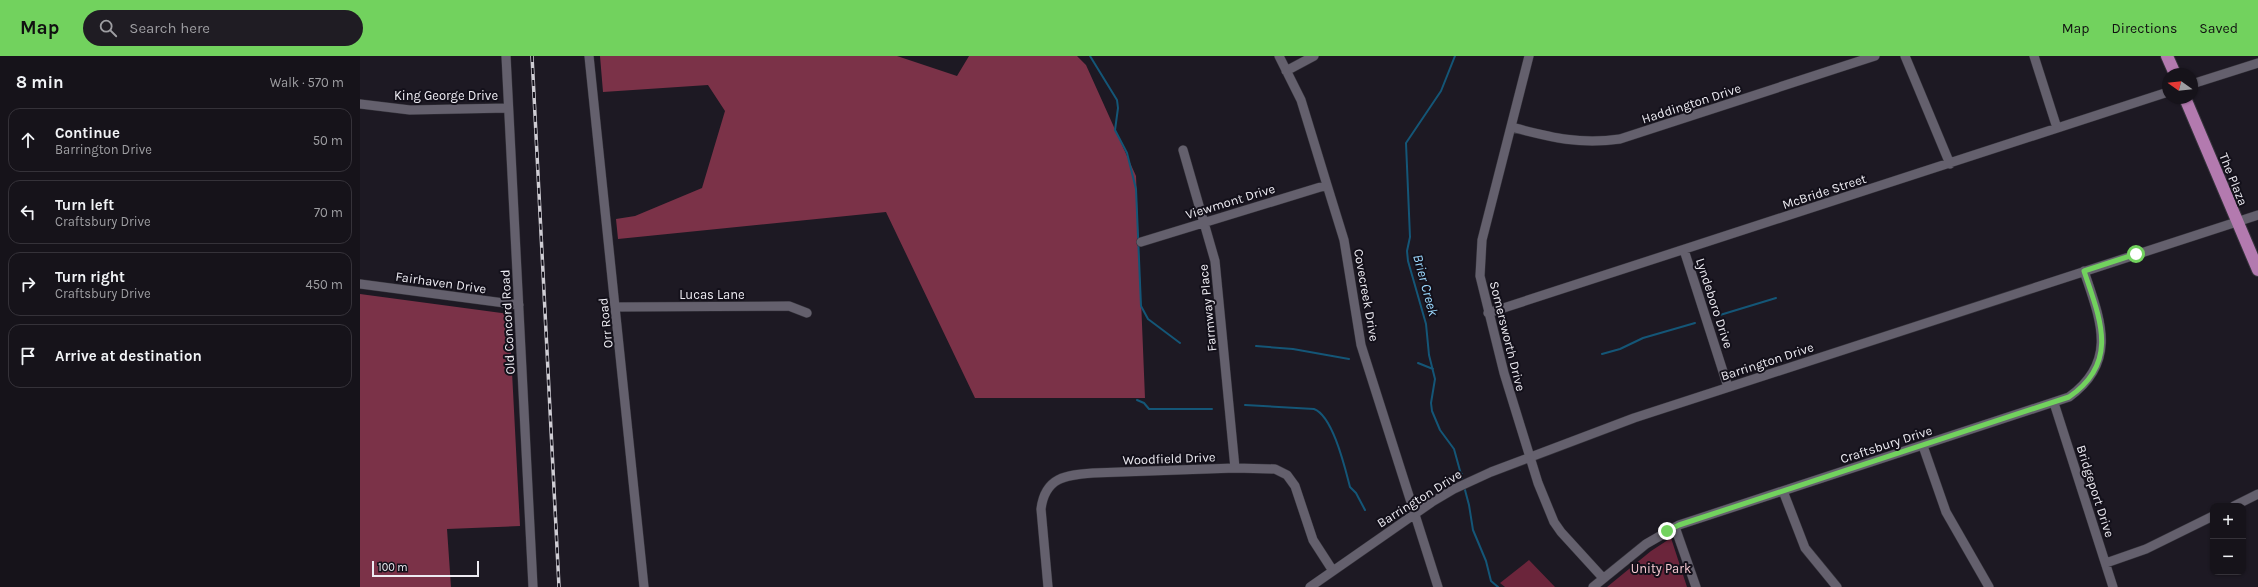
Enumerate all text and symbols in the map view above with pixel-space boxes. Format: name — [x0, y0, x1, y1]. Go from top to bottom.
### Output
search box — [83, 10, 363, 46]
text: Map — [20, 17, 59, 39]
icon: search — [97, 17, 119, 39]
text: Search here — [129, 19, 210, 37]
text: Map — [2062, 20, 2090, 37]
text: Directions — [2112, 20, 2177, 37]
text: Saved — [2199, 20, 2238, 37]
north arrow — [2162, 68, 2198, 104]
text: 8 min — [16, 72, 64, 92]
text: Walk · 570 m — [270, 75, 344, 90]
street label: Haddington Drive — [1640, 80, 1743, 127]
street label: King George Drive — [394, 88, 498, 103]
text: Continue — [55, 124, 120, 142]
icon: ahead — [17, 129, 39, 151]
text: 50 m — [313, 133, 343, 148]
text: Barrington Drive — [55, 142, 152, 157]
street label: The Plaza — [2216, 151, 2251, 208]
street label: McBride Street — [1780, 171, 1868, 212]
street label: Viewmont Drive — [1184, 181, 1277, 222]
text: Turn left — [55, 196, 114, 214]
icon: left — [17, 201, 39, 223]
text: 70 m — [314, 205, 343, 220]
text: Craftsbury Drive — [55, 214, 151, 229]
route start — [2127, 245, 2145, 263]
street label: Covecreek Drive — [1351, 248, 1382, 343]
water label: Brier Creek — [1409, 252, 1442, 319]
street label: Lyndeboro Drive — [1693, 256, 1736, 350]
street label: Farmway Place — [1195, 263, 1220, 352]
text: Turn right — [55, 268, 125, 286]
street label: Fairhaven Drive — [394, 269, 488, 296]
street label: Old Concord Road — [497, 269, 518, 375]
icon: right — [17, 273, 39, 295]
text: 450 m — [305, 277, 343, 292]
street label: Somersworth Drive — [1487, 280, 1529, 393]
text: Craftsbury Drive — [55, 286, 151, 301]
street label: Lucas Lane — [679, 287, 745, 302]
street label: Orr Road — [595, 297, 616, 349]
street label: Barrington Drive — [1719, 339, 1816, 384]
icon: arrive — [17, 345, 39, 367]
text: Arrive at destination — [55, 347, 202, 365]
street label: Craftsbury Drive — [1838, 422, 1934, 466]
street label: Bridgeport Drive — [2074, 443, 2118, 539]
street label: Woodfield Drive — [1122, 449, 1216, 468]
street label: Barrington Drive — [1374, 466, 1465, 530]
map controls — [2210, 503, 2246, 575]
button: + — [2210, 503, 2246, 539]
route end — [1658, 522, 1676, 540]
button: − — [2210, 539, 2246, 575]
scale bar — [372, 559, 479, 578]
text: 100 m — [378, 561, 408, 574]
park label: Unity Park — [1631, 561, 1691, 576]

